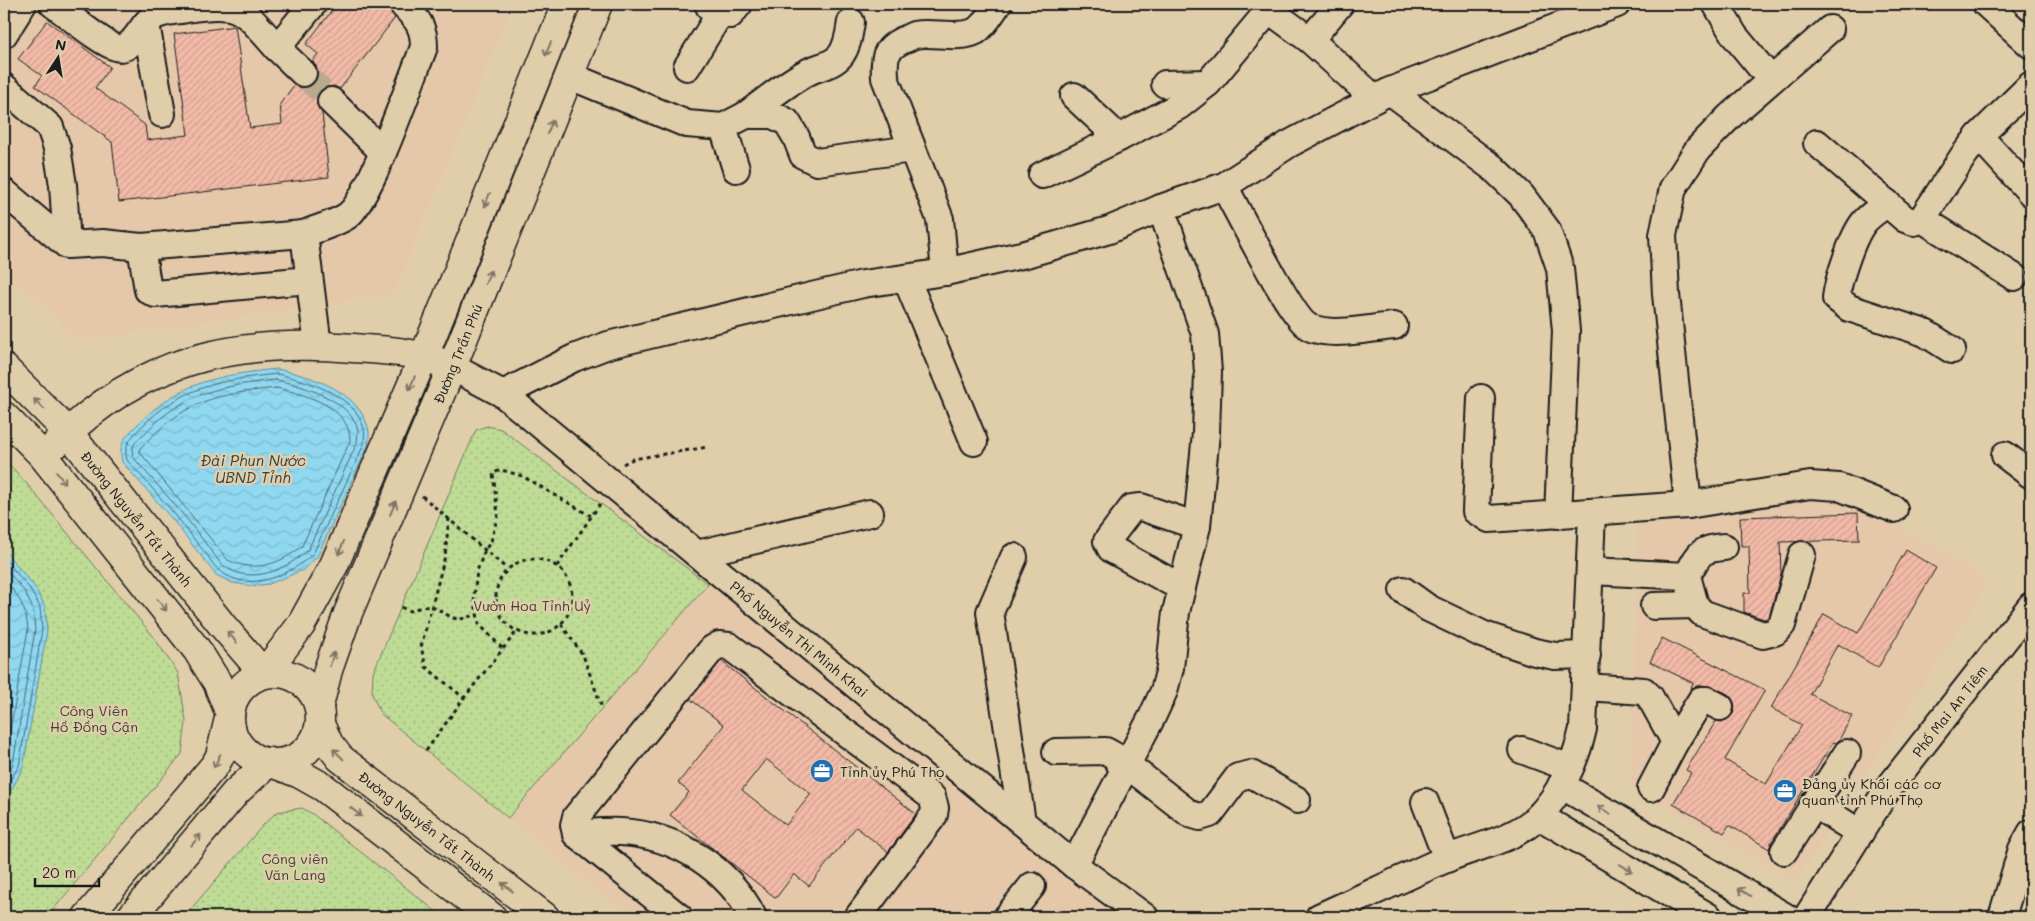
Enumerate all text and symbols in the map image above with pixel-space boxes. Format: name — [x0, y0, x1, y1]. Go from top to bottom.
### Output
north arrow — [32, 32, 82, 82]
text: N — [54, 34, 68, 55]
one-way arrow — [542, 41, 552, 56]
one-way arrow — [545, 120, 555, 135]
one-way arrow — [482, 192, 491, 207]
one-way arrow — [484, 270, 494, 285]
street label: Đường Trần Phú — [428, 301, 486, 406]
one-way arrow — [407, 375, 417, 390]
one-way arrow — [33, 398, 46, 410]
street label: Đường Nguyễn Tất Thành — [77, 447, 197, 590]
water label: Đài Phun Nước UBND Tỉnh — [200, 450, 306, 487]
one-way arrow — [55, 471, 66, 484]
one-way arrow — [388, 501, 398, 516]
one-way arrow — [336, 540, 346, 555]
street label: Phố Nguyễn Thị Minh Khai — [727, 576, 872, 701]
park label: Vườn Hoa Tỉnh Uỷ — [473, 596, 591, 615]
one-way arrow — [157, 598, 167, 612]
one-way arrow — [226, 630, 238, 643]
one-way arrow — [328, 651, 337, 667]
street label: Phố Mai An Tiêm — [1907, 661, 1991, 760]
park label: Công Viên Hồ Đồng Cận — [50, 701, 138, 736]
one-way arrow — [332, 748, 344, 761]
one-way arrow — [211, 753, 221, 768]
office icon: Tỉnh ủy Phú Thọ — [809, 758, 835, 784]
place label: Tỉnh ủy Phú Thọ — [840, 762, 944, 781]
street label: Đường Nguyễn Tất Thành — [355, 767, 499, 885]
place label: Đảng ủy Khối các cơ quan tỉnh Phú Thọ — [1802, 774, 1941, 809]
office icon: Đảng ủy Khối các cơ quan tỉnh Phú Thọ — [1772, 778, 1798, 804]
one-way arrow — [1597, 805, 1612, 815]
one-way arrow — [349, 807, 363, 817]
one-way arrow — [191, 833, 202, 846]
park label: Công viên Văn Lang — [262, 849, 328, 884]
scale bar — [35, 856, 99, 888]
text: 20 m — [42, 862, 76, 882]
one-way arrow — [1618, 863, 1632, 873]
one-way arrow — [501, 882, 514, 893]
one-way arrow — [1738, 887, 1752, 897]

